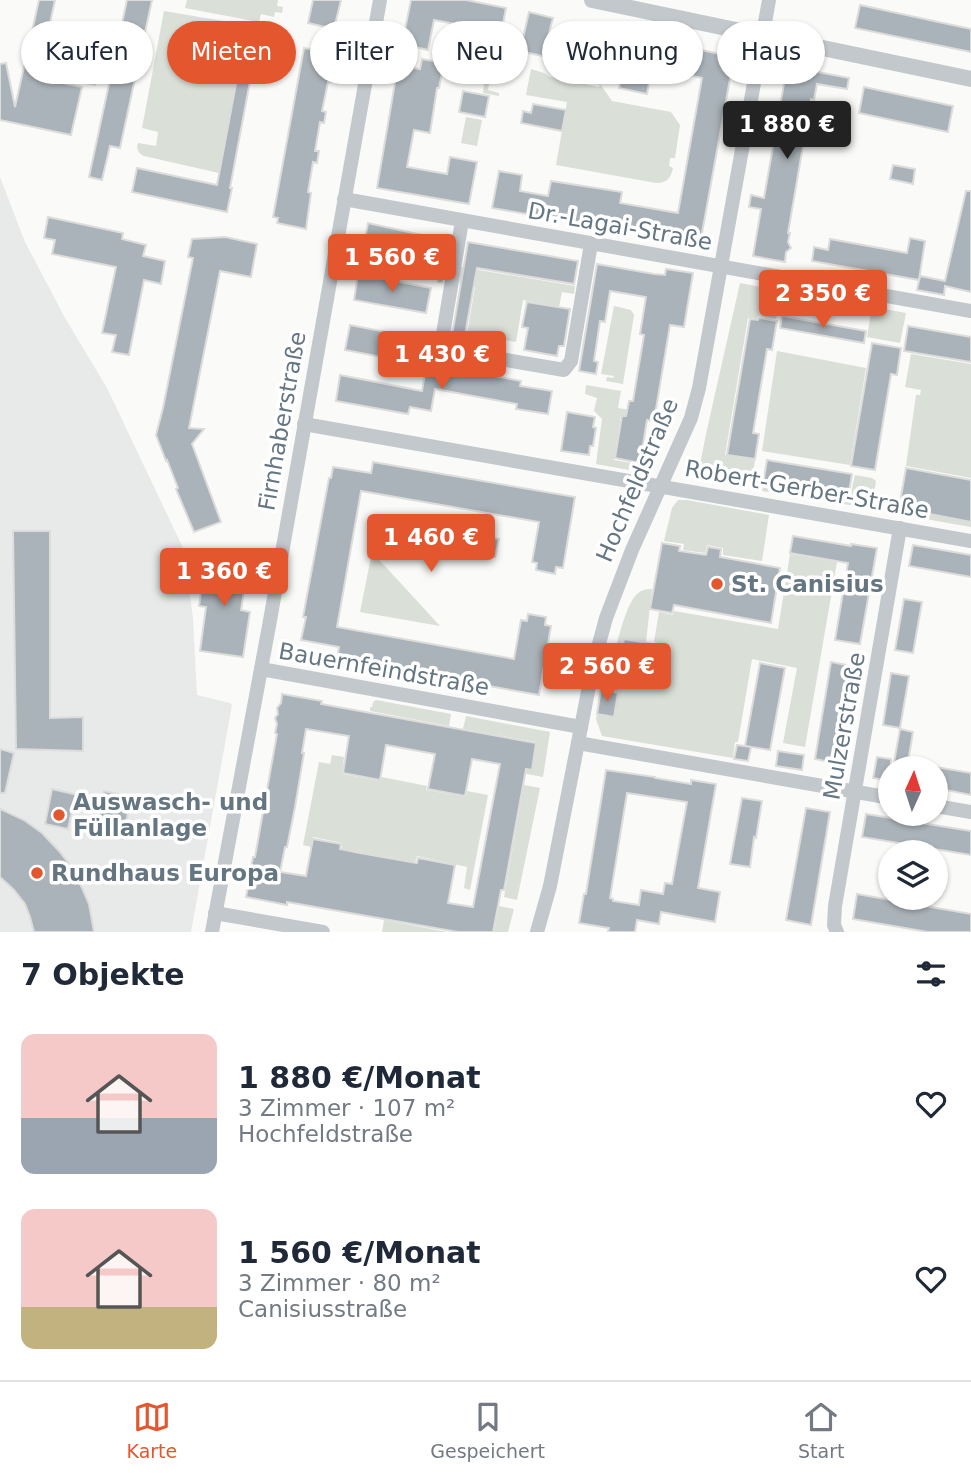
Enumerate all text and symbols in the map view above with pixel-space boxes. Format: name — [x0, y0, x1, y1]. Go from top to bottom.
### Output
chip: Kaufen — [21, 21, 153, 84]
chip: Mieten — [167, 21, 296, 84]
chip: Filter — [310, 21, 418, 84]
chip: Neu — [432, 21, 528, 84]
chip: Wohnung — [542, 21, 703, 84]
chip: Haus — [717, 21, 825, 84]
pin: 1 880 € — [722, 102, 852, 161]
text: 1 880 € — [739, 111, 835, 137]
street label: Dr.-Lagai-Straße — [526, 197, 714, 255]
pin: 1 560 € — [327, 234, 457, 294]
text: 1 560 € — [344, 244, 440, 270]
pin: 2 350 € — [758, 270, 888, 330]
text: 2 350 € — [775, 280, 871, 306]
street label: Firnhaberstraße — [253, 329, 311, 513]
pin: 1 430 € — [377, 332, 507, 391]
text: 1 430 € — [394, 341, 490, 367]
street label: Hochfeldstraße — [591, 394, 683, 566]
street label: Robert-Gerber-Straße — [683, 455, 931, 523]
pin: 1 460 € — [366, 514, 496, 574]
text: 1 460 € — [383, 524, 479, 550]
pin: 1 360 € — [159, 548, 289, 608]
text: 1 360 € — [176, 558, 272, 584]
place label: St. Canisius — [731, 571, 884, 597]
marker: St. Canisius — [709, 576, 725, 592]
street label: Bauernfeindstraße — [277, 638, 491, 700]
pin: 2 560 € — [542, 644, 672, 703]
street label: Mulzerstraße — [818, 650, 870, 802]
text: 2 560 € — [559, 653, 655, 679]
north arrow — [878, 756, 948, 826]
map controls — [878, 756, 948, 910]
place label: Auswasch- und Füllanlage — [73, 789, 268, 841]
marker: Auswasch- und Füllanlage — [51, 807, 67, 823]
button: layers — [878, 840, 948, 910]
place label: Rundhaus Europa — [51, 860, 279, 886]
marker: Rundhaus Europa — [29, 865, 45, 881]
icon: filters — [912, 955, 950, 993]
text: 7 Objekte — [21, 957, 185, 992]
text: 1 880 €/Monat — [238, 1060, 481, 1095]
icon: home — [77, 1062, 161, 1146]
icon: heart — [912, 1085, 950, 1123]
text: 3 Zimmer · 107 m² — [238, 1095, 455, 1121]
text: Hochfeldstraße — [238, 1121, 413, 1147]
text: 1 560 €/Monat — [238, 1235, 481, 1270]
icon: home — [77, 1237, 161, 1321]
icon: heart — [912, 1260, 950, 1298]
text: 3 Zimmer · 80 m² — [238, 1270, 441, 1296]
text: Canisiusstraße — [238, 1296, 407, 1322]
tab: Karte — [127, 1398, 177, 1462]
tab: Gespeichert — [430, 1398, 545, 1462]
tab: Start — [798, 1398, 844, 1462]

